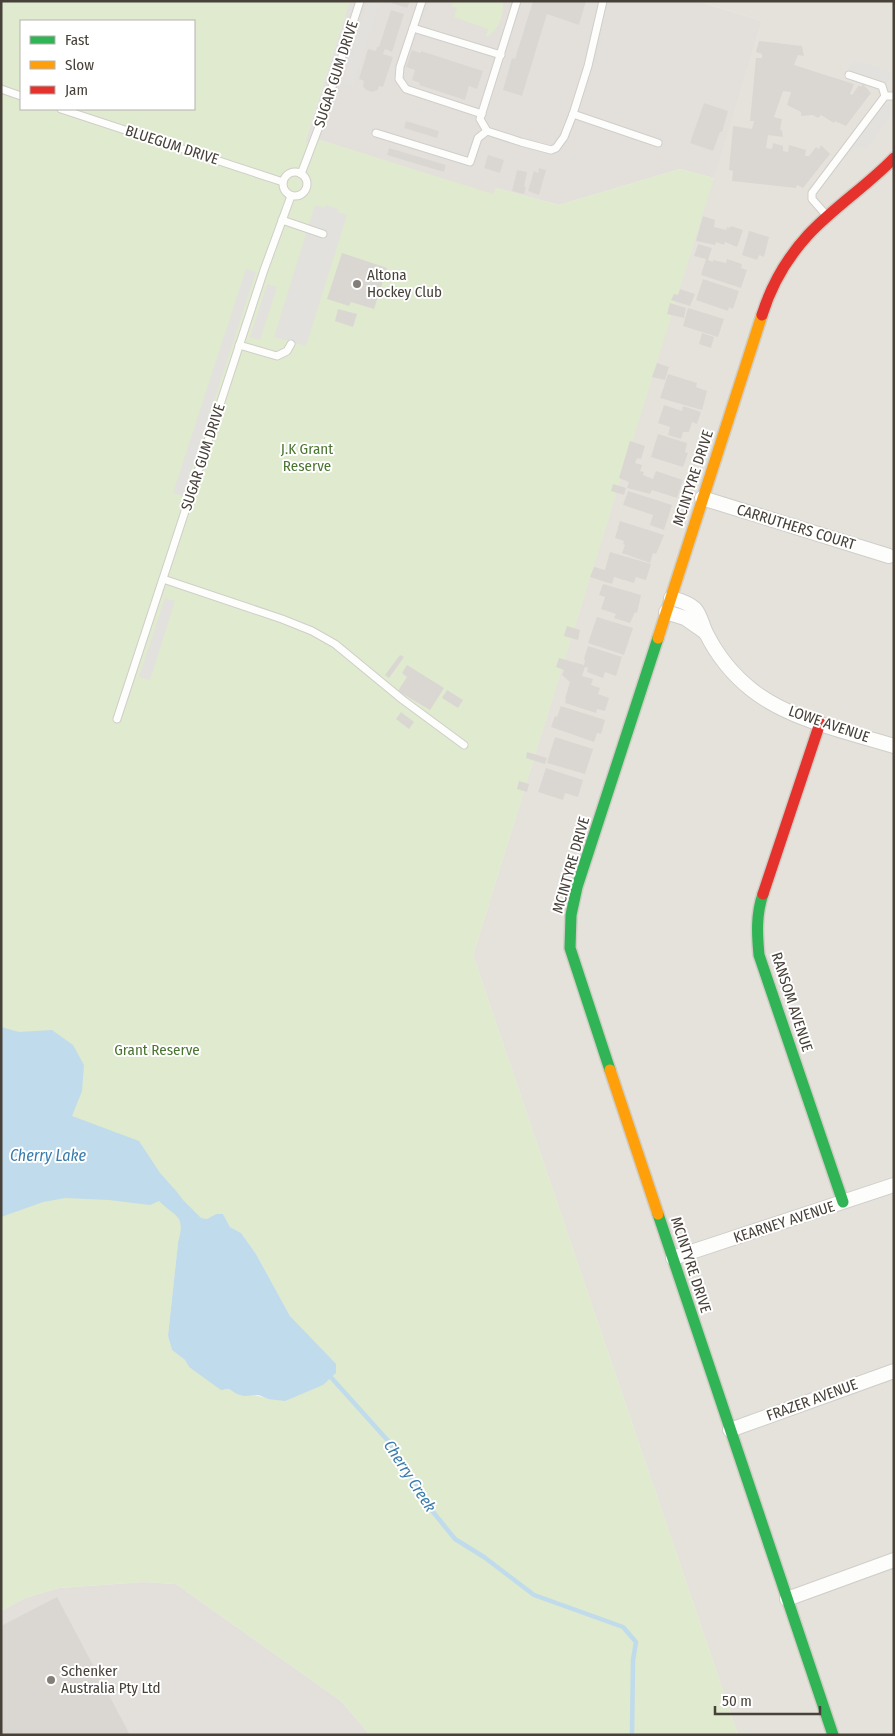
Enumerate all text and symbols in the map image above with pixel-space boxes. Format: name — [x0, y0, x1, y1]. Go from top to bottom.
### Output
street label: SUGAR GUM DRIVE — [310, 18, 362, 130]
legend — [20, 20, 195, 110]
text: Fast — [65, 31, 89, 49]
text: Slow — [65, 56, 94, 74]
text: Jam — [65, 81, 88, 99]
street label: BLUEGUM DRIVE — [123, 121, 221, 169]
place label: Altona Hockey Club — [367, 266, 442, 301]
marker: Altona Hockey Club — [351, 278, 363, 290]
street label: SUGAR GUM DRIVE — [177, 401, 229, 513]
street label: MCINTYRE DRIVE — [669, 428, 717, 528]
park label: J.K Grant Reserve — [281, 440, 333, 475]
street label: CARRUTHERS COURT — [735, 500, 858, 554]
street label: LOWE AVENUE — [786, 702, 872, 746]
street label: MCINTYRE DRIVE — [549, 815, 593, 915]
street label: RANSOM AVENUE — [767, 950, 817, 1054]
park label: Grant Reserve — [114, 1041, 200, 1059]
water label: Cherry Lake — [10, 1146, 87, 1165]
street label: KEARNEY AVENUE — [731, 1197, 837, 1247]
street label: MCINTYRE DRIVE — [667, 1215, 715, 1315]
street label: FRAZER AVENUE — [764, 1375, 860, 1425]
water label: Cherry Creek — [380, 1437, 440, 1515]
place label: Schenker Australia Pty Ltd — [61, 1662, 160, 1697]
marker: Schenker Australia Pty Ltd — [45, 1674, 57, 1686]
scale bar — [715, 1684, 820, 1716]
text: 50 m — [722, 1692, 752, 1710]

